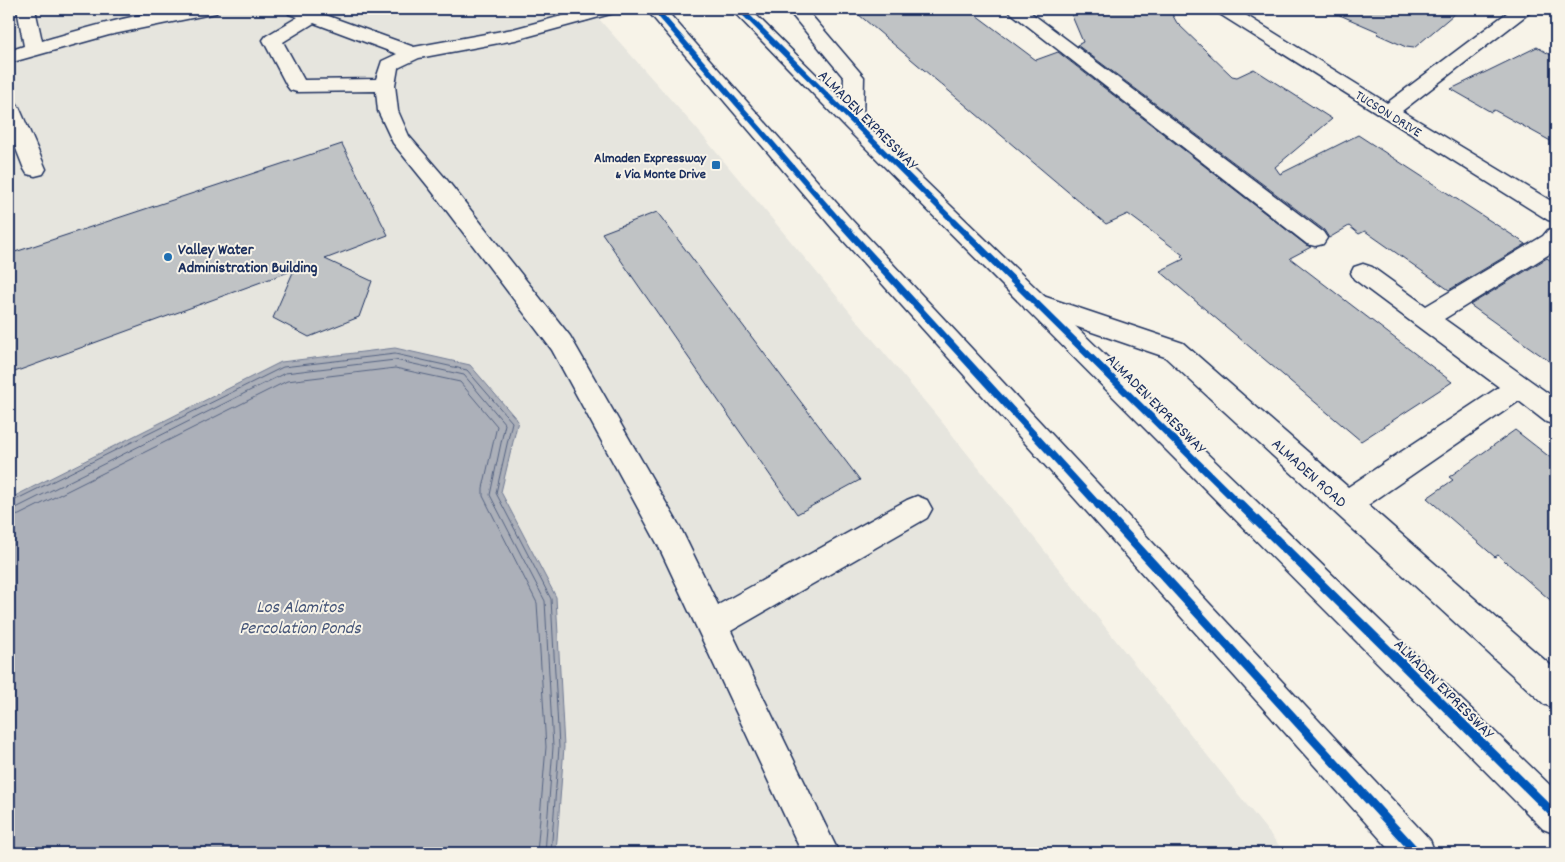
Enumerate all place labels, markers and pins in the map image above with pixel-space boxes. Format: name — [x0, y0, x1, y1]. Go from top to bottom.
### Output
place label: Almaden Expressway & Via Monte Drive — [594, 149, 707, 185]
marker: Almaden Expressway & Via Monte Drive — [710, 159, 722, 171]
place label: Valley Water Administration Building — [178, 239, 318, 280]
marker: Valley Water Administration Building — [162, 251, 174, 263]

